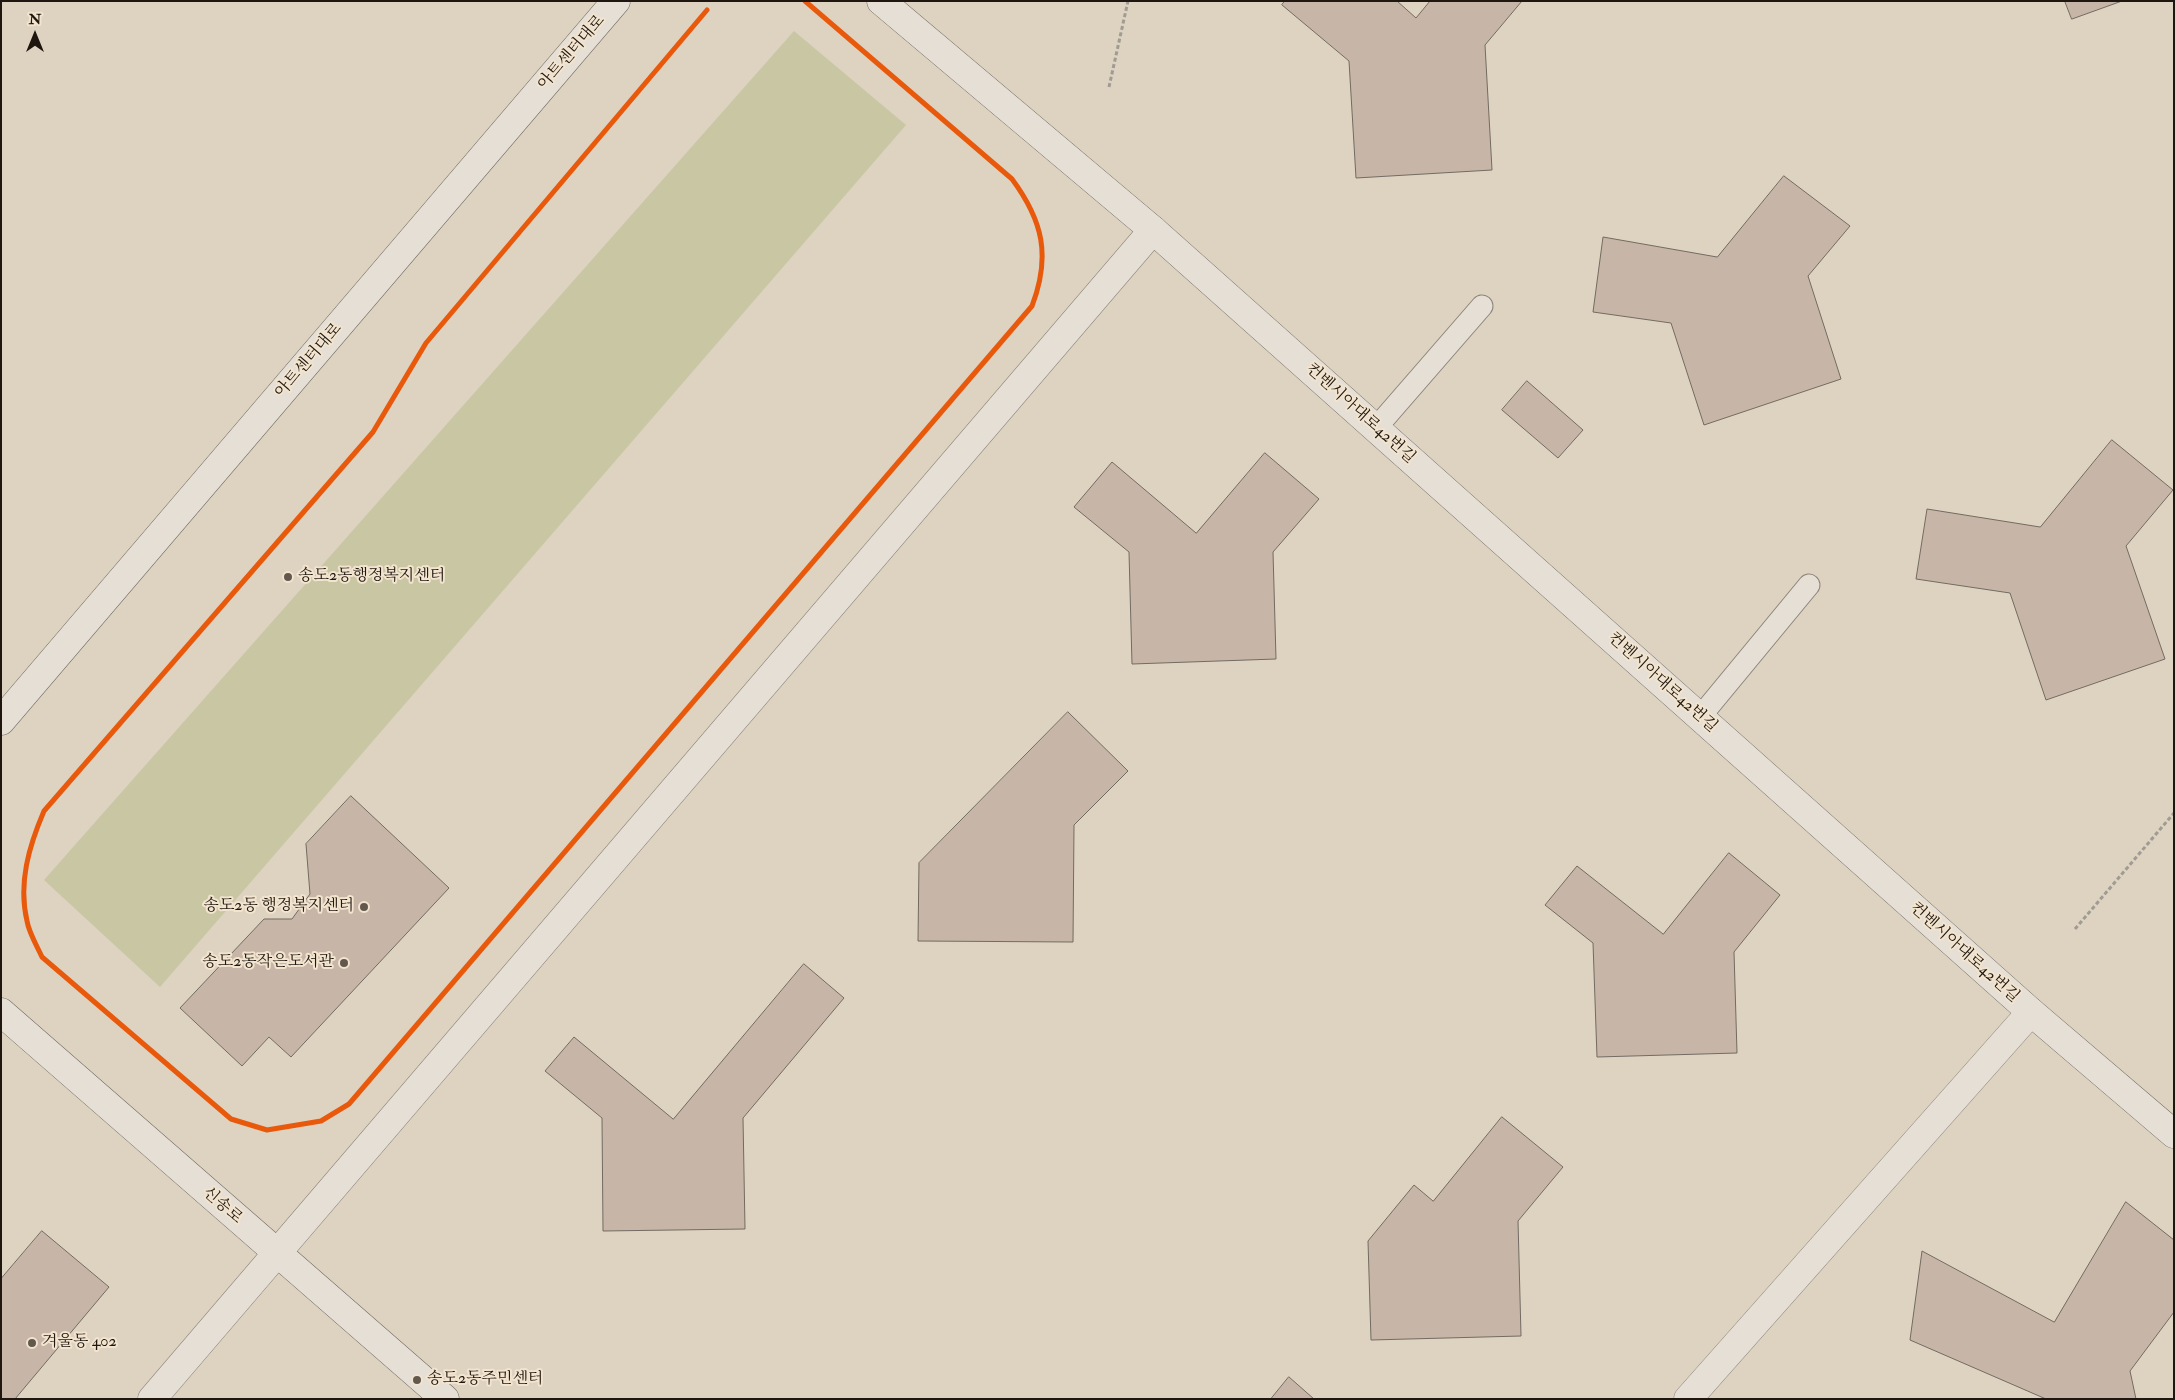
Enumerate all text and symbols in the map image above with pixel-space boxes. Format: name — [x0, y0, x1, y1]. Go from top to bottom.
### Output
north arrow — [10, 10, 60, 60]
text: N — [29, 11, 41, 28]
street label: 아트센터대로 — [534, 12, 610, 94]
street label: 아트센터대로 — [271, 320, 347, 402]
street label: 컨벤시아대로42번길 — [1301, 360, 1419, 468]
place label: 송도2동행정복지센터 — [298, 567, 445, 587]
marker: 송도2동행정복지센터 — [282, 571, 294, 583]
street label: 컨벤시아대로42번길 — [1603, 629, 1721, 737]
place label: 송도2동 행정복지센터 — [203, 897, 354, 917]
street label: 컨벤시아대로42번길 — [1905, 899, 2023, 1007]
marker: 송도2동 행정복지센터 — [358, 901, 370, 913]
place label: 송도2동작은도서관 — [202, 953, 334, 973]
marker: 송도2동작은도서관 — [338, 957, 350, 969]
street label: 신송로 — [198, 1184, 246, 1228]
place label: 겨울동 402 — [42, 1333, 117, 1353]
marker: 겨울동 402 — [26, 1337, 38, 1349]
place label: 송도2동주민센터 — [427, 1370, 543, 1390]
marker: 송도2동주민센터 — [411, 1374, 423, 1386]

